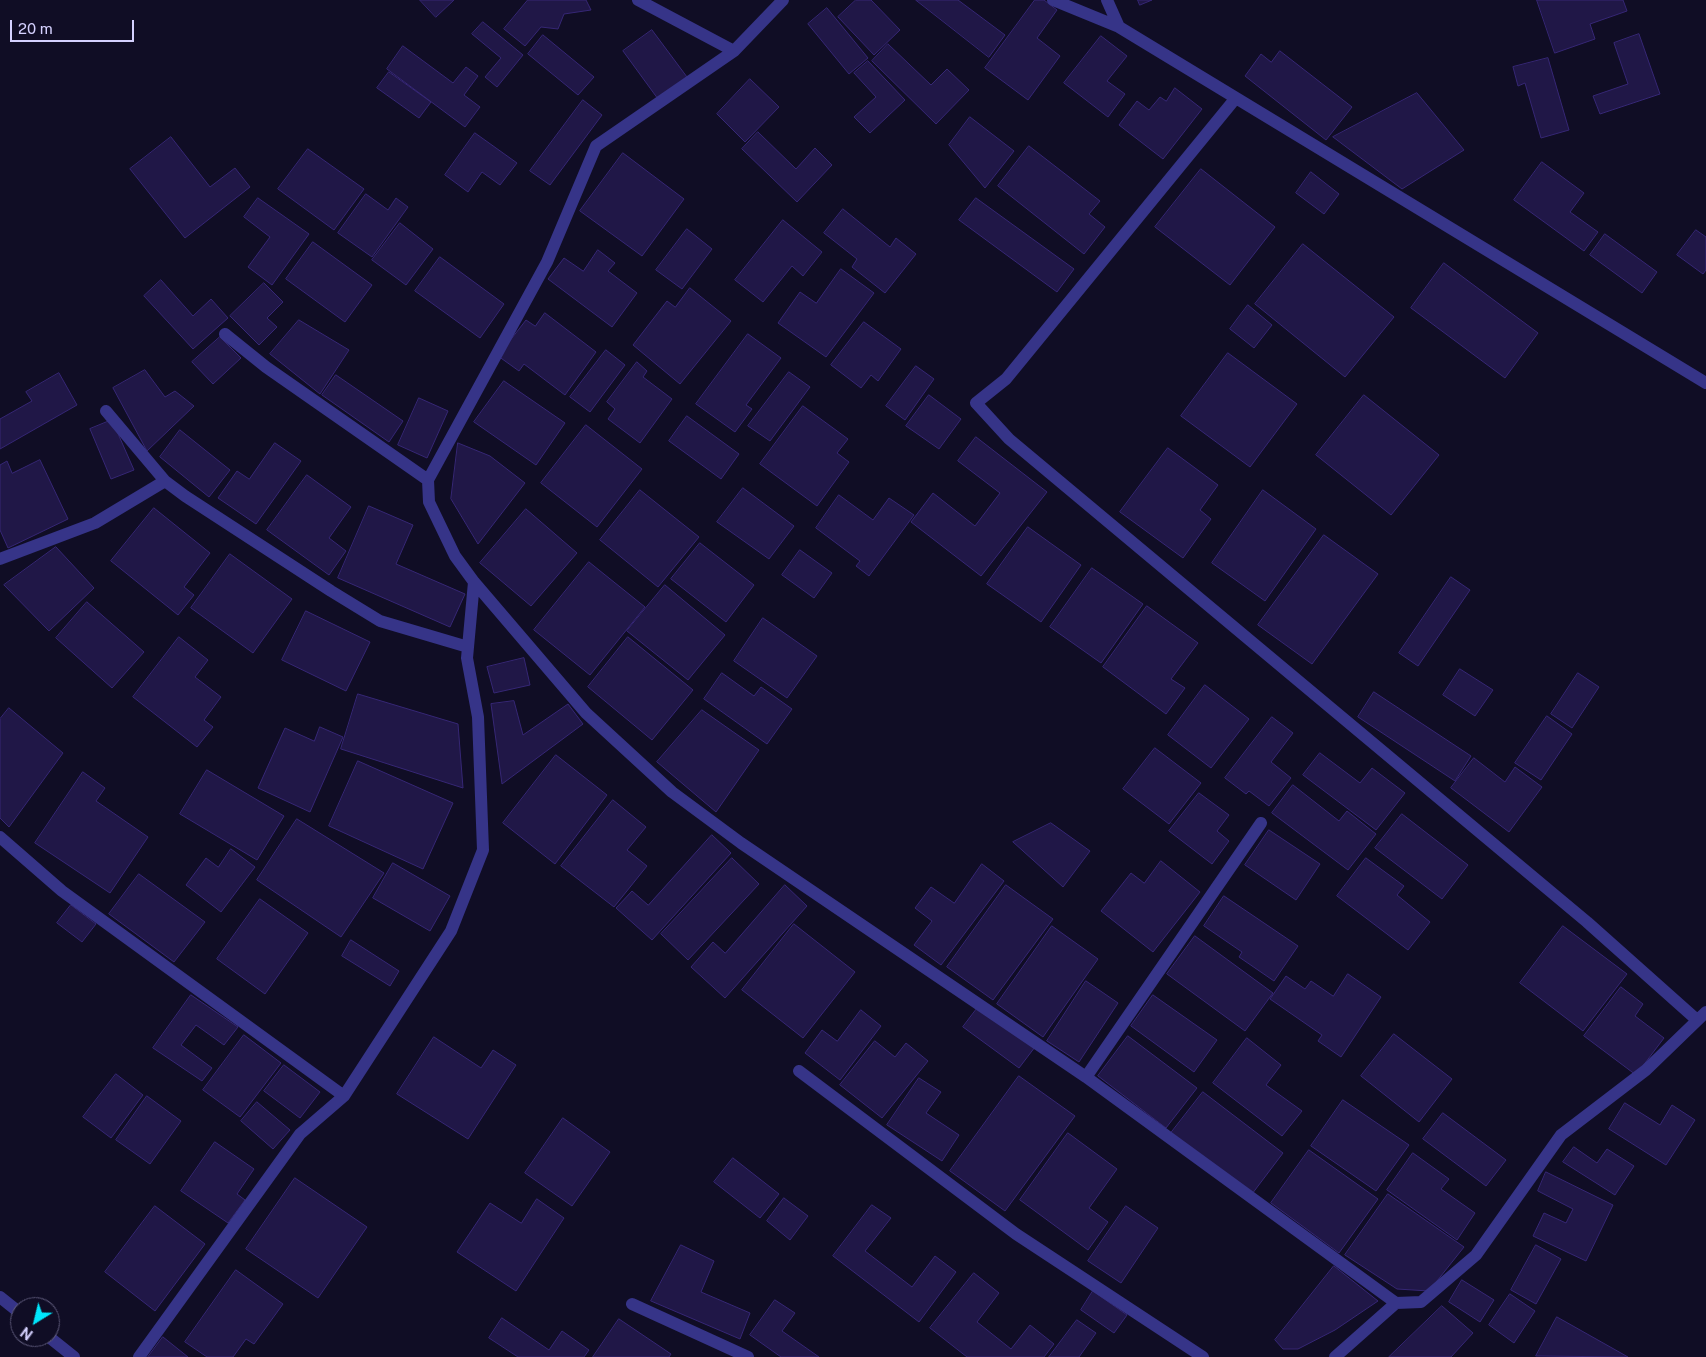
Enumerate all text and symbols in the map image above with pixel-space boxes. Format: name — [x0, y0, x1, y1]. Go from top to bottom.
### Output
scale bar — [12, 10, 136, 42]
text: 20 m — [18, 20, 53, 37]
north arrow — [10, 1297, 60, 1347]
text: N — [18, 1324, 36, 1343]

